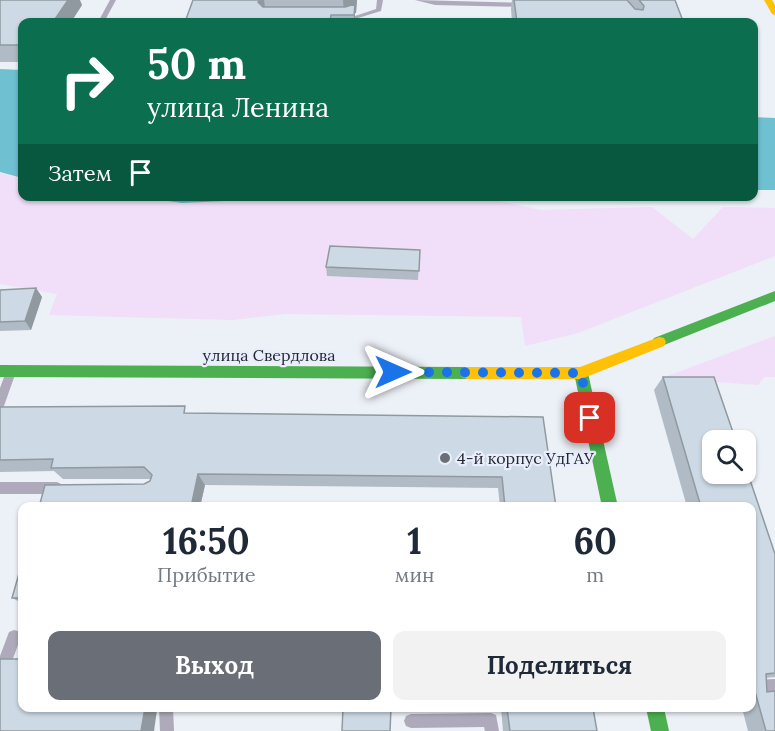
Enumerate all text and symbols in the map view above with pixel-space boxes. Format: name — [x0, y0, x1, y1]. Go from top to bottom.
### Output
text: 50 m — [147, 37, 246, 91]
icon: right — [48, 42, 126, 120]
text: улица Ленина — [147, 90, 329, 124]
icon: arrive — [124, 156, 157, 189]
text: Затем — [48, 159, 112, 187]
position arrow — [361, 340, 425, 404]
street label: улица Свердлова — [203, 345, 335, 365]
pin — [564, 392, 615, 443]
icon: arrive — [573, 401, 606, 434]
map controls — [702, 430, 756, 484]
button: search — [702, 430, 756, 484]
place label: 4-й корпус УдГАУ — [457, 448, 594, 468]
marker: 4-й корпус УдГАУ — [438, 451, 452, 465]
text: 16:50 — [163, 518, 250, 564]
text: 1 — [407, 518, 422, 564]
text: 60 — [573, 518, 617, 564]
text: Прибытие — [157, 562, 256, 587]
text: мин — [395, 562, 434, 587]
text: m — [586, 562, 604, 587]
button: Выход — [48, 631, 381, 700]
button: Поделиться — [393, 631, 726, 700]

